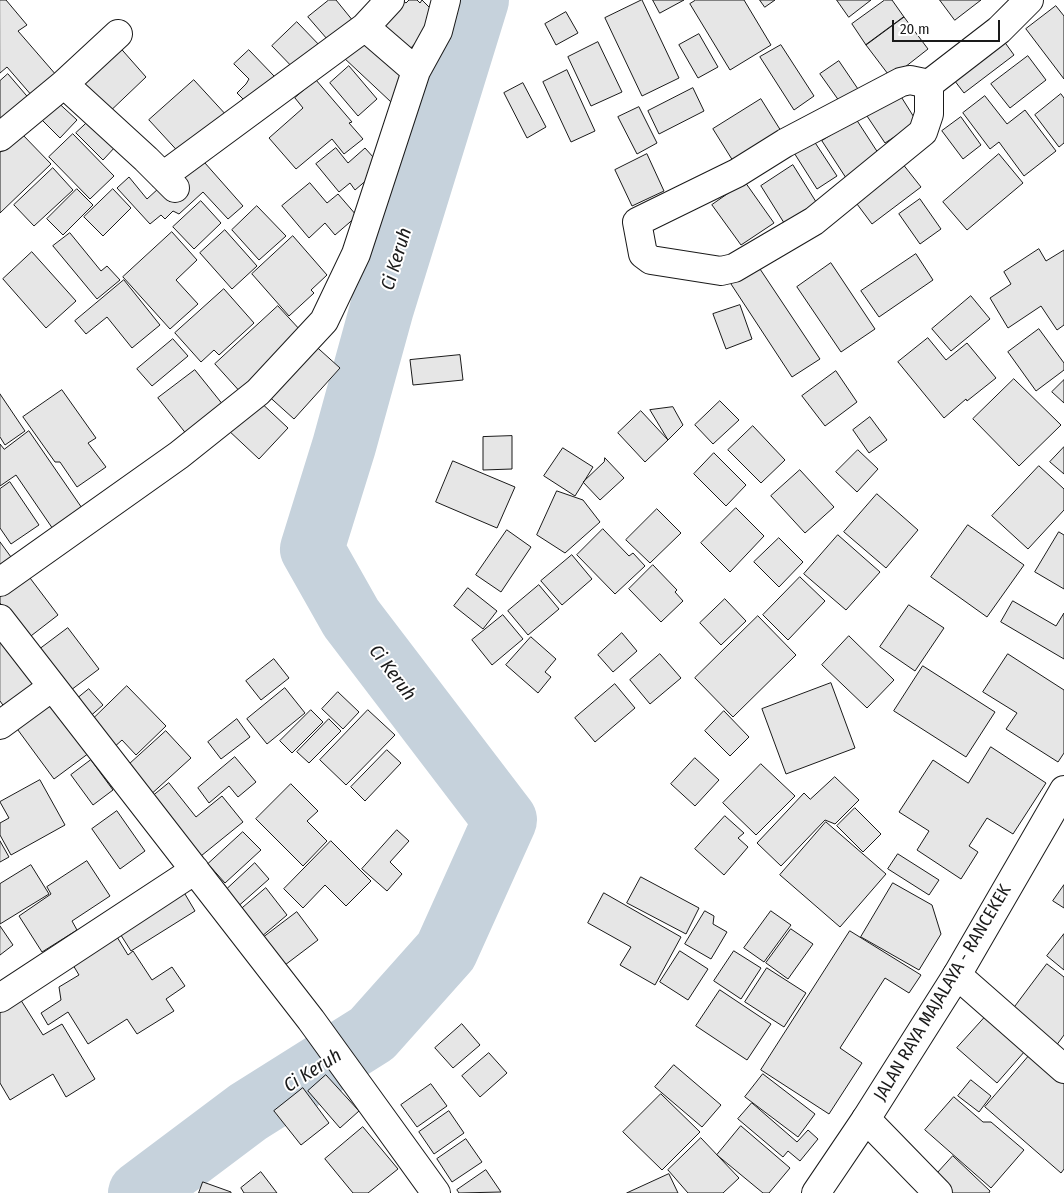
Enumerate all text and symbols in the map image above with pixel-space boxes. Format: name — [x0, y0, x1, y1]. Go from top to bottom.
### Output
scale bar — [894, 10, 1002, 42]
text: 20 m — [900, 20, 930, 38]
water label: Ci Keruh — [377, 225, 417, 293]
water label: Ci Keruh — [364, 641, 420, 705]
street label: JALAN RAYA MAJALAYA - RANCEKEK — [870, 881, 1016, 1105]
water label: Ci Keruh — [280, 1044, 346, 1098]

